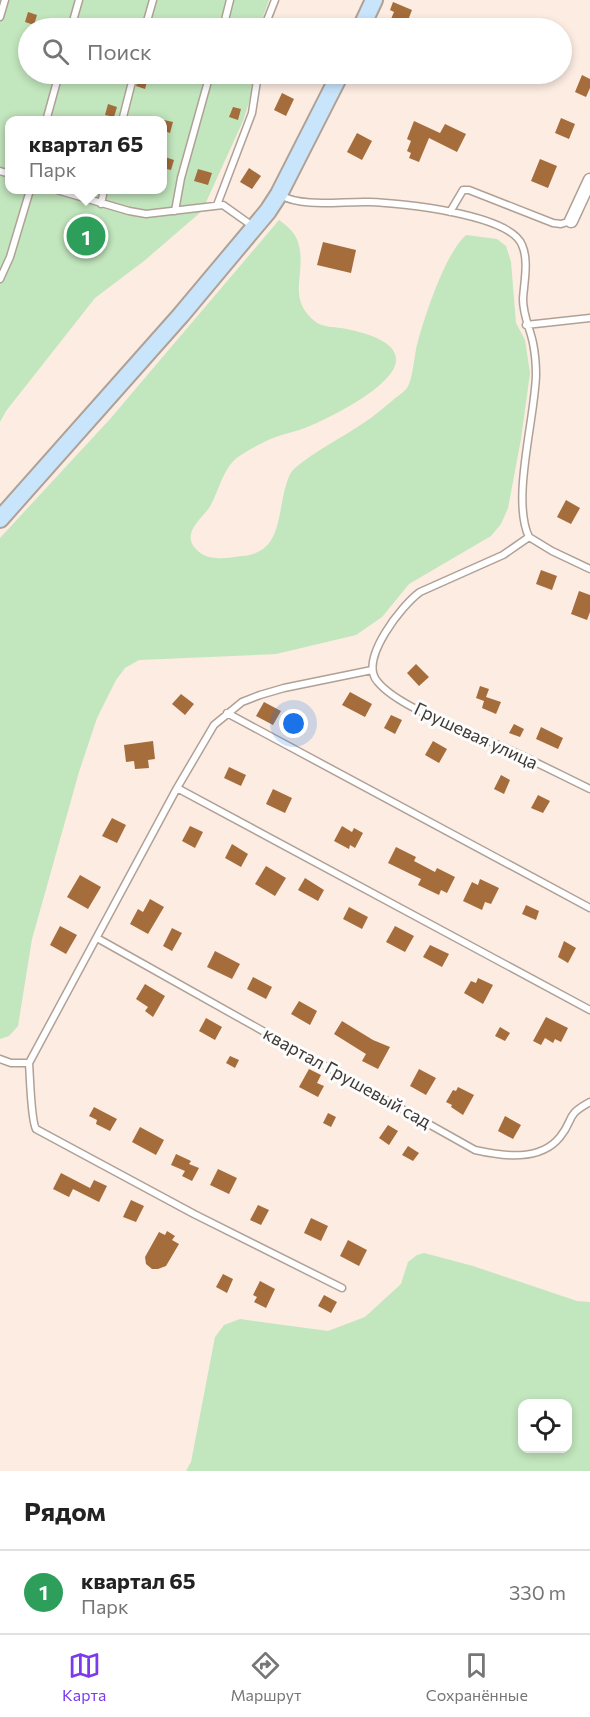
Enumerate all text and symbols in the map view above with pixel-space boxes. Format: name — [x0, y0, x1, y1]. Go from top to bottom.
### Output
search box — [18, 18, 572, 84]
icon: search — [39, 35, 72, 68]
text: Поиск — [87, 38, 152, 65]
popup — [5, 116, 167, 194]
text: квартал 65 — [29, 130, 143, 157]
text: Парк — [29, 157, 76, 181]
pin: 1 — [66, 214, 106, 258]
street label: Грушевая улица — [411, 697, 542, 773]
your location — [279, 709, 308, 738]
street label: квартал Грушевый сад — [260, 1022, 436, 1133]
map controls — [518, 1399, 572, 1453]
button: locate — [518, 1399, 572, 1453]
text: Рядом — [24, 1495, 106, 1526]
text: квартал 65 — [81, 1567, 196, 1594]
text: 1 — [39, 1580, 48, 1604]
text: 330 m — [509, 1580, 566, 1604]
text: Парк — [81, 1594, 129, 1618]
tab: Карта — [62, 1649, 106, 1704]
tab: Маршрут — [230, 1649, 302, 1704]
tab: Сохранённые — [426, 1649, 528, 1704]

